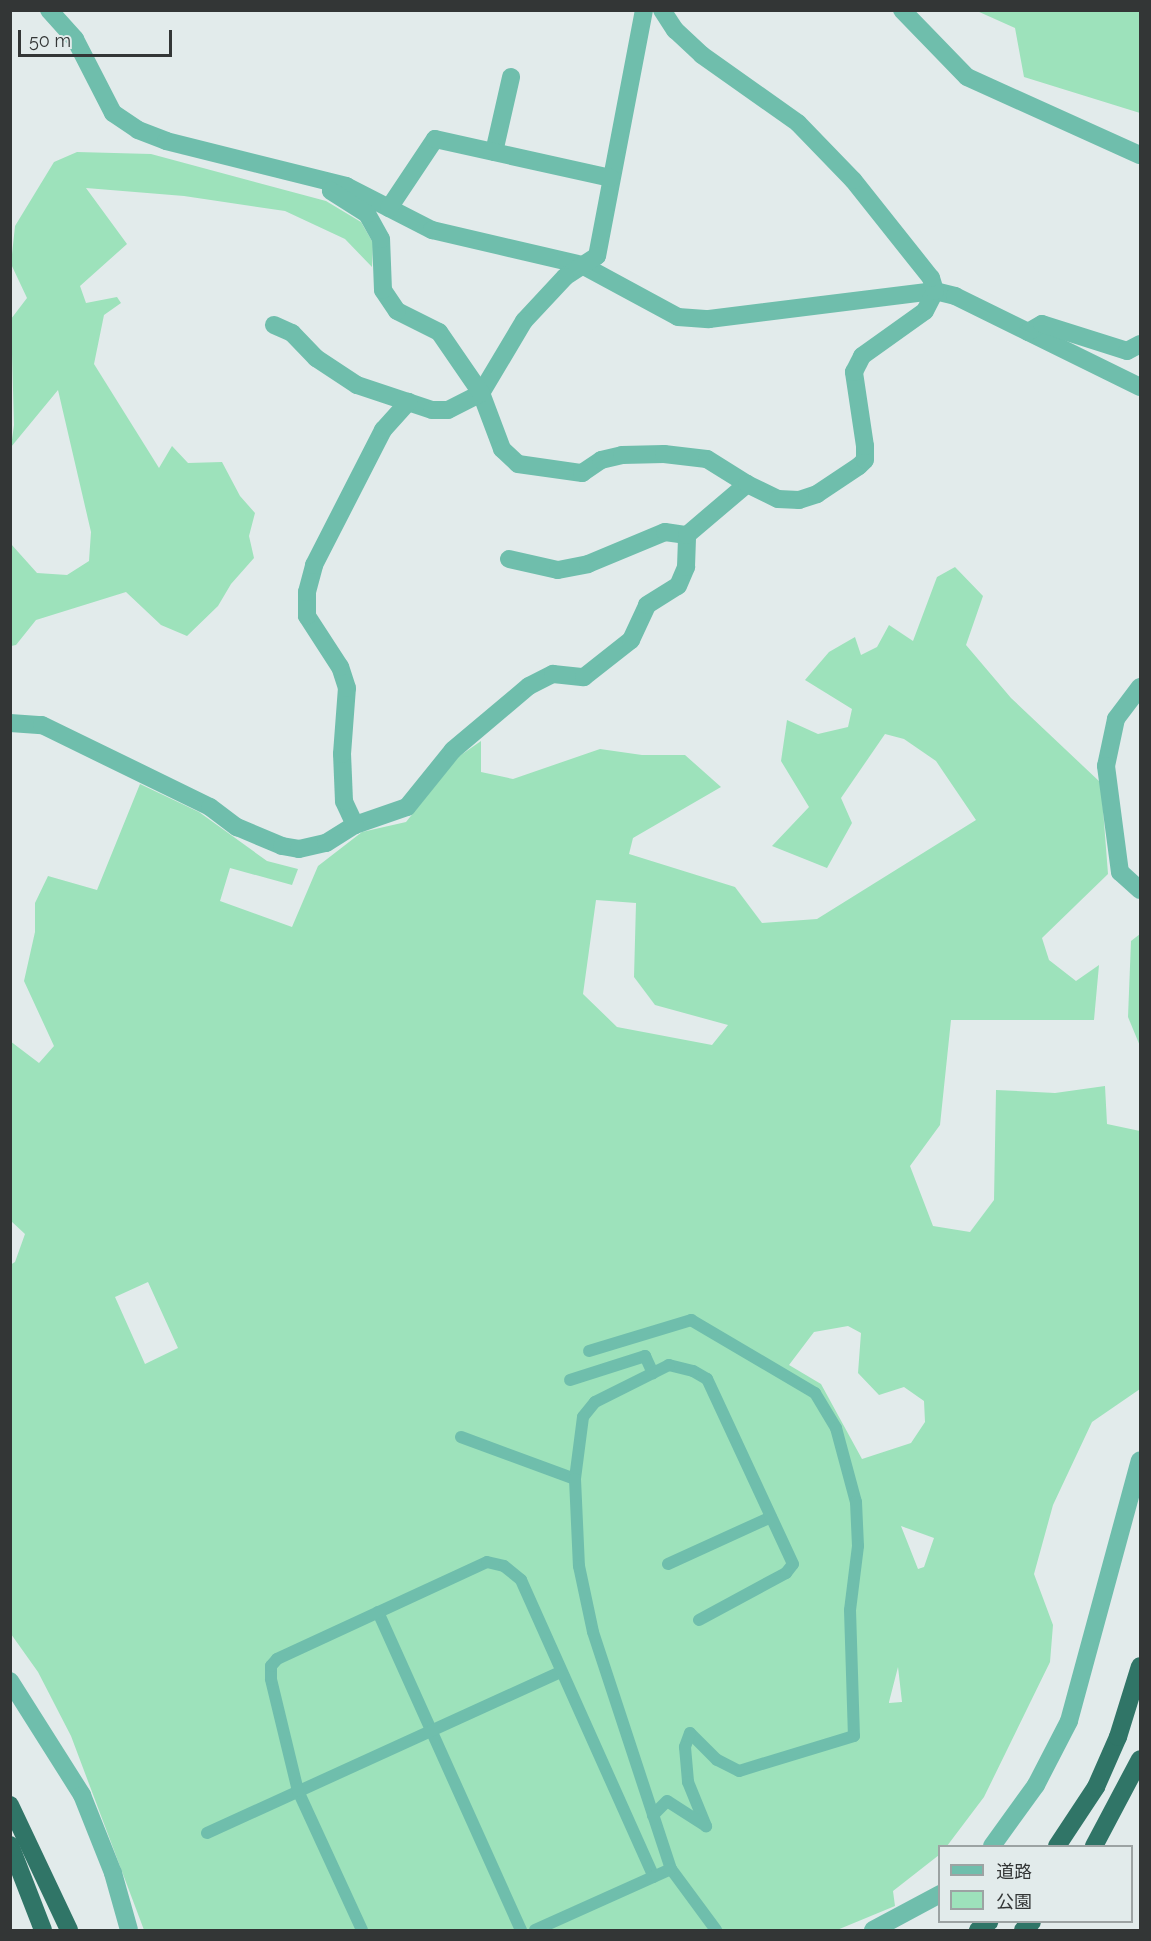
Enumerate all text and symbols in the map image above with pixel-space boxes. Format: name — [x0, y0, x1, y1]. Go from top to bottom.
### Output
scale bar — [21, 18, 176, 56]
text: 50 m — [29, 30, 71, 51]
legend — [938, 1845, 1133, 1923]
text: 道路 — [996, 1861, 1032, 1882]
text: 公園 — [996, 1891, 1032, 1912]

